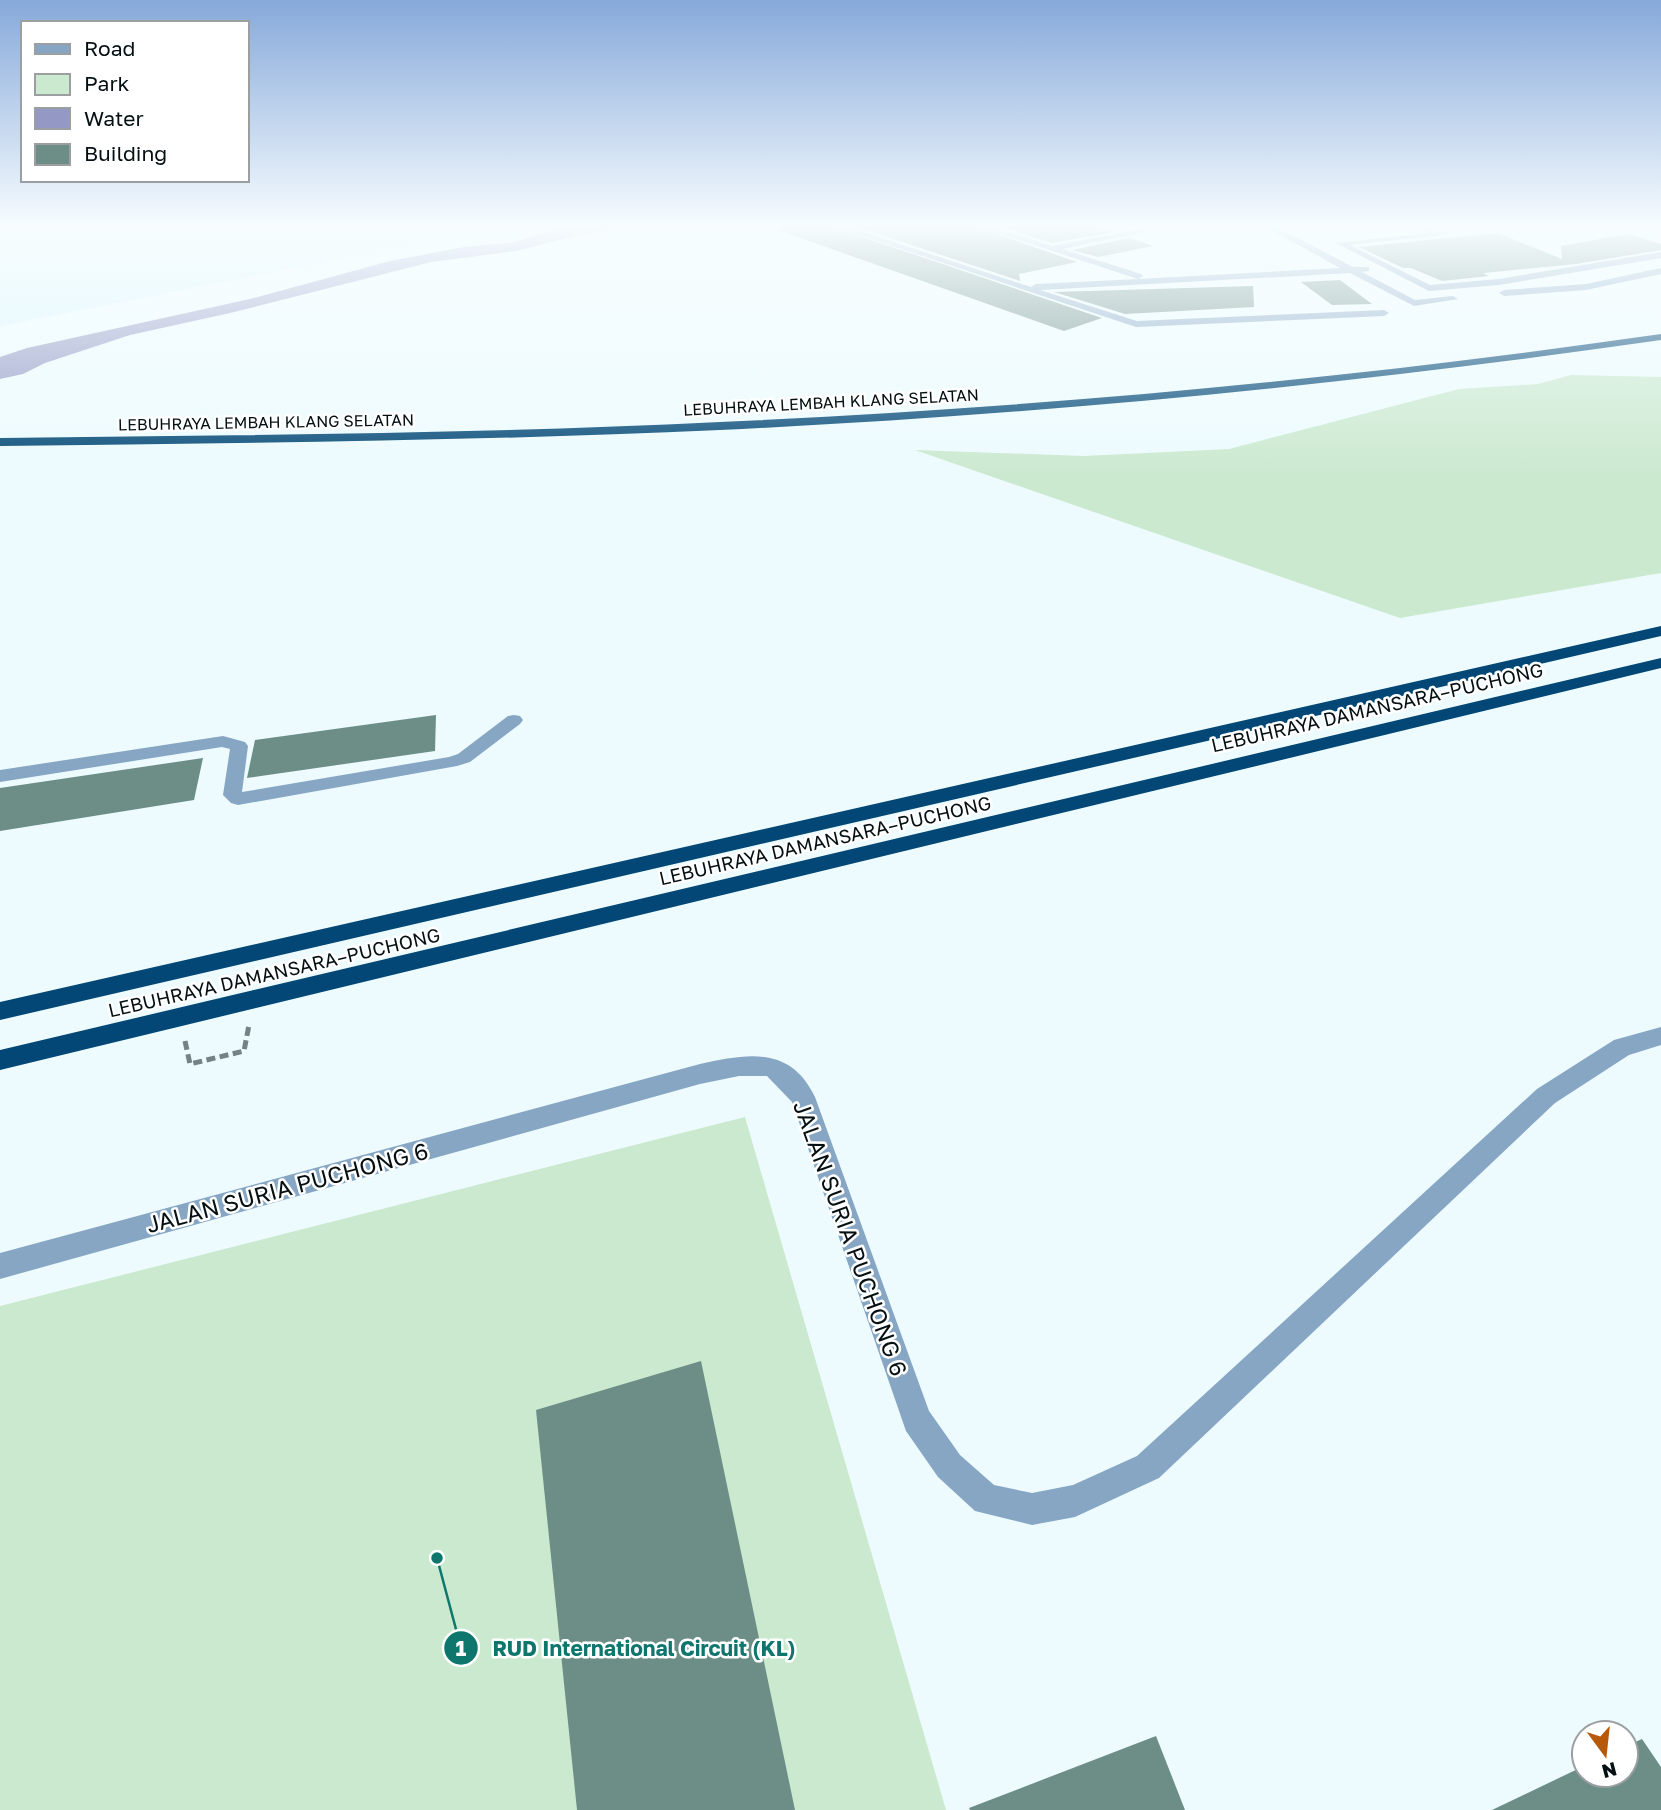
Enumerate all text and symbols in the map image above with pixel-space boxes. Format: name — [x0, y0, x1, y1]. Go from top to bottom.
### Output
legend — [21, 21, 248, 182]
text: Road — [84, 35, 135, 61]
text: Park — [84, 70, 130, 96]
text: Water — [84, 105, 144, 131]
text: Building — [84, 140, 167, 166]
street label: LEBUHRAYA LEMBAH KLANG SELATAN — [683, 384, 979, 420]
street label: LEBUHRAYA LEMBAH KLANG SELATAN — [118, 409, 414, 435]
street label: LEBUHRAYA DAMANSARA–PUCHONG — [1209, 658, 1545, 756]
street label: LEBUHRAYA DAMANSARA–PUCHONG — [657, 791, 993, 889]
street label: LEBUHRAYA DAMANSARA–PUCHONG — [106, 923, 442, 1021]
street label: JALAN SURIA PUCHONG 6 — [788, 1097, 914, 1379]
street label: JALAN SURIA PUCHONG 6 — [143, 1136, 431, 1238]
callout: RUD International Circuit (KL) — [443, 1627, 810, 1669]
text: 1 — [456, 1635, 467, 1661]
text: RUD International Circuit (KL) — [492, 1635, 796, 1661]
north arrow — [1570, 1719, 1640, 1789]
text: N — [1600, 1758, 1619, 1784]

